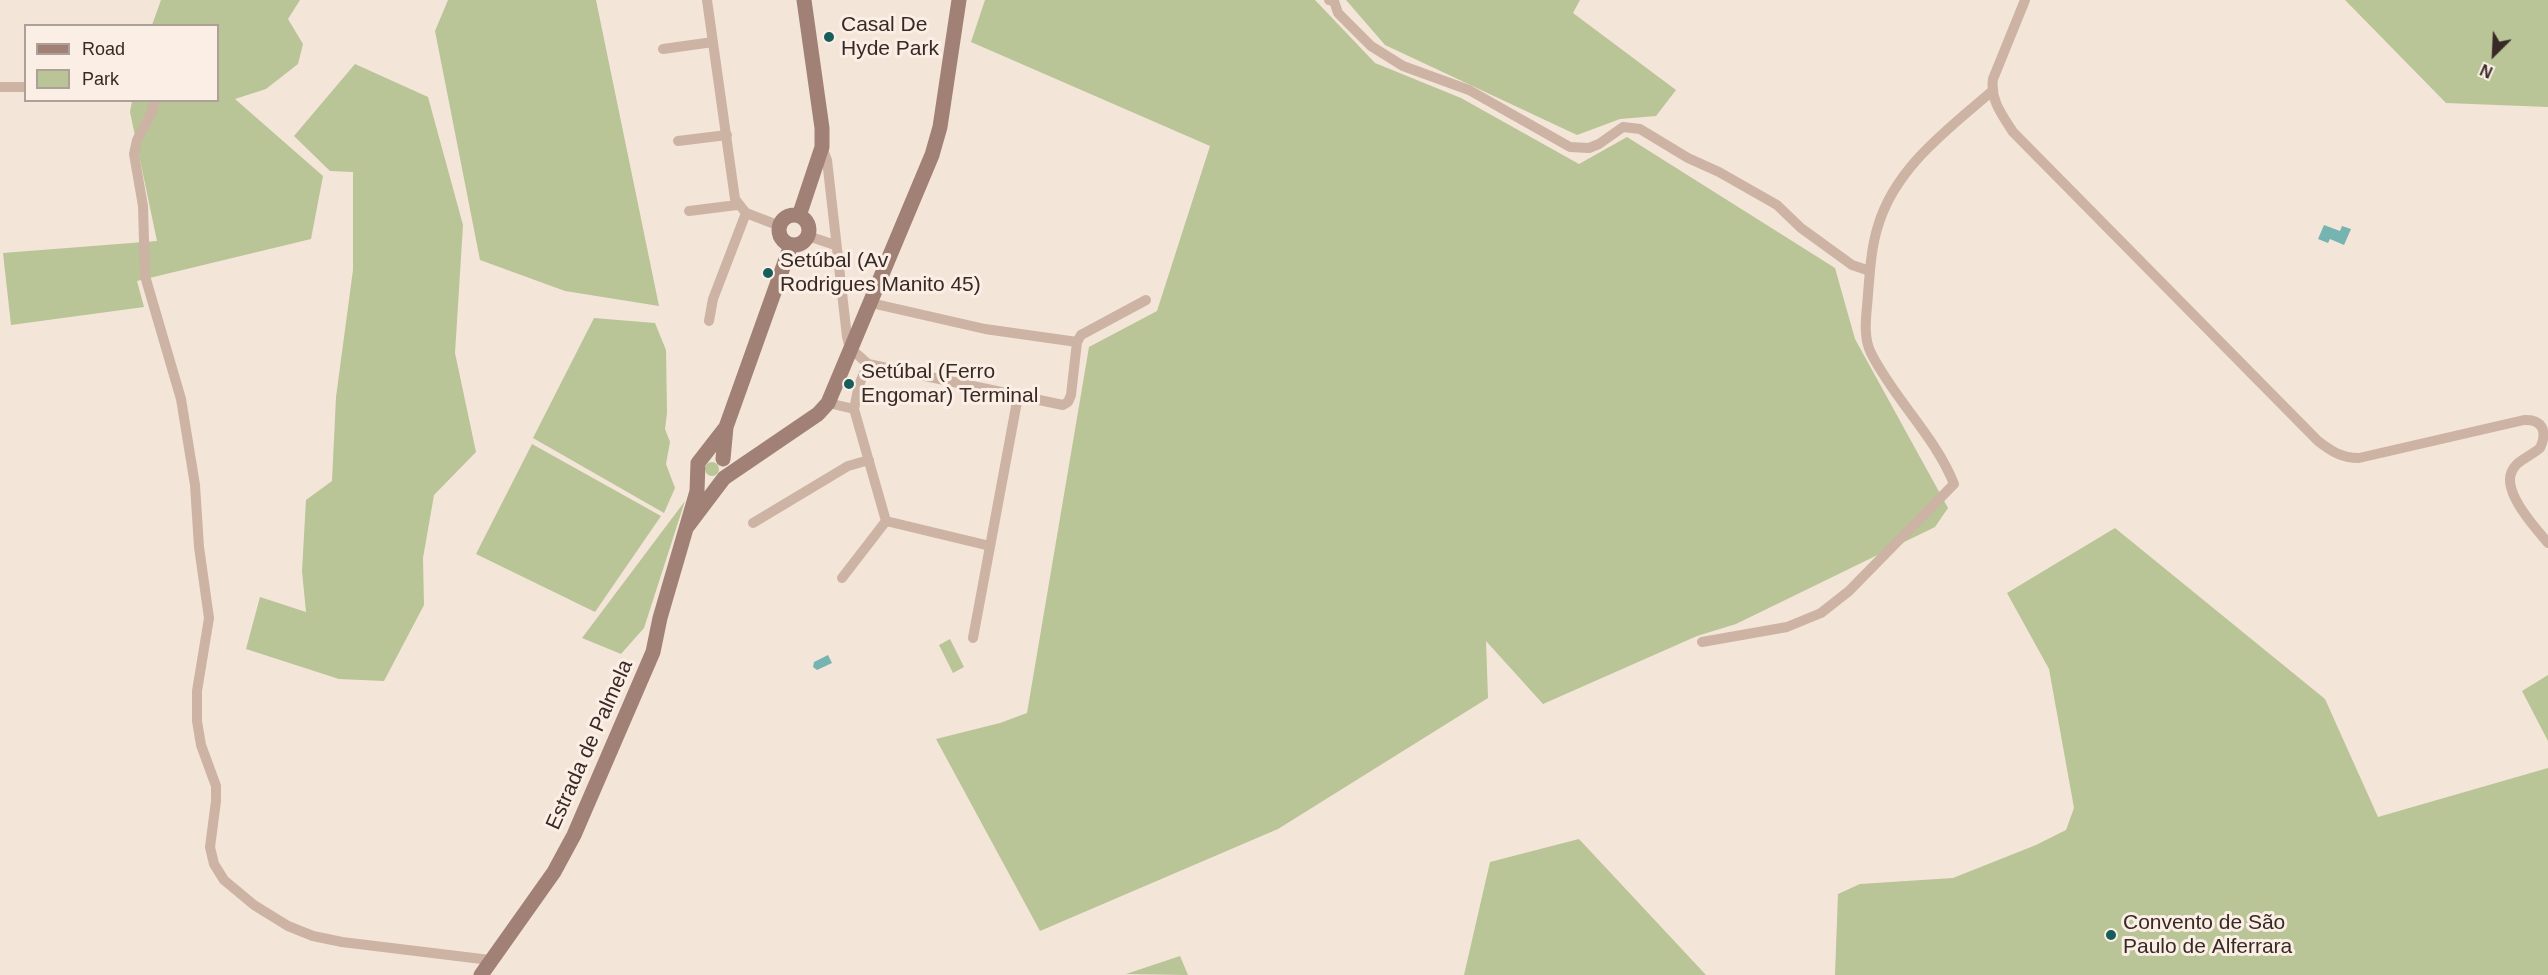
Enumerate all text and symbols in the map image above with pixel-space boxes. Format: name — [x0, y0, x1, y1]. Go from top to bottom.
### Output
place label: Casal De Hyde Park — [841, 12, 939, 62]
legend — [24, 24, 219, 102]
north arrow — [2464, 24, 2524, 84]
marker: Casal De Hyde Park — [822, 30, 836, 44]
text: Road — [82, 39, 125, 59]
text: N — [2478, 61, 2495, 81]
text: Park — [82, 69, 119, 89]
place label: Setúbal (Av Rodrigues Manito 45) — [780, 248, 981, 298]
marker: Setúbal (Av Rodrigues Manito 45) — [761, 266, 775, 280]
place label: Setúbal (Ferro Engomar) Terminal — [861, 359, 1038, 409]
marker: Setúbal (Ferro Engomar) Terminal — [842, 377, 856, 391]
street label: Estrada de Palmela — [541, 656, 639, 834]
place label: Convento de São Paulo de Alferrara — [2123, 910, 2292, 960]
marker: Convento de São Paulo de Alferrara — [2104, 928, 2118, 942]

